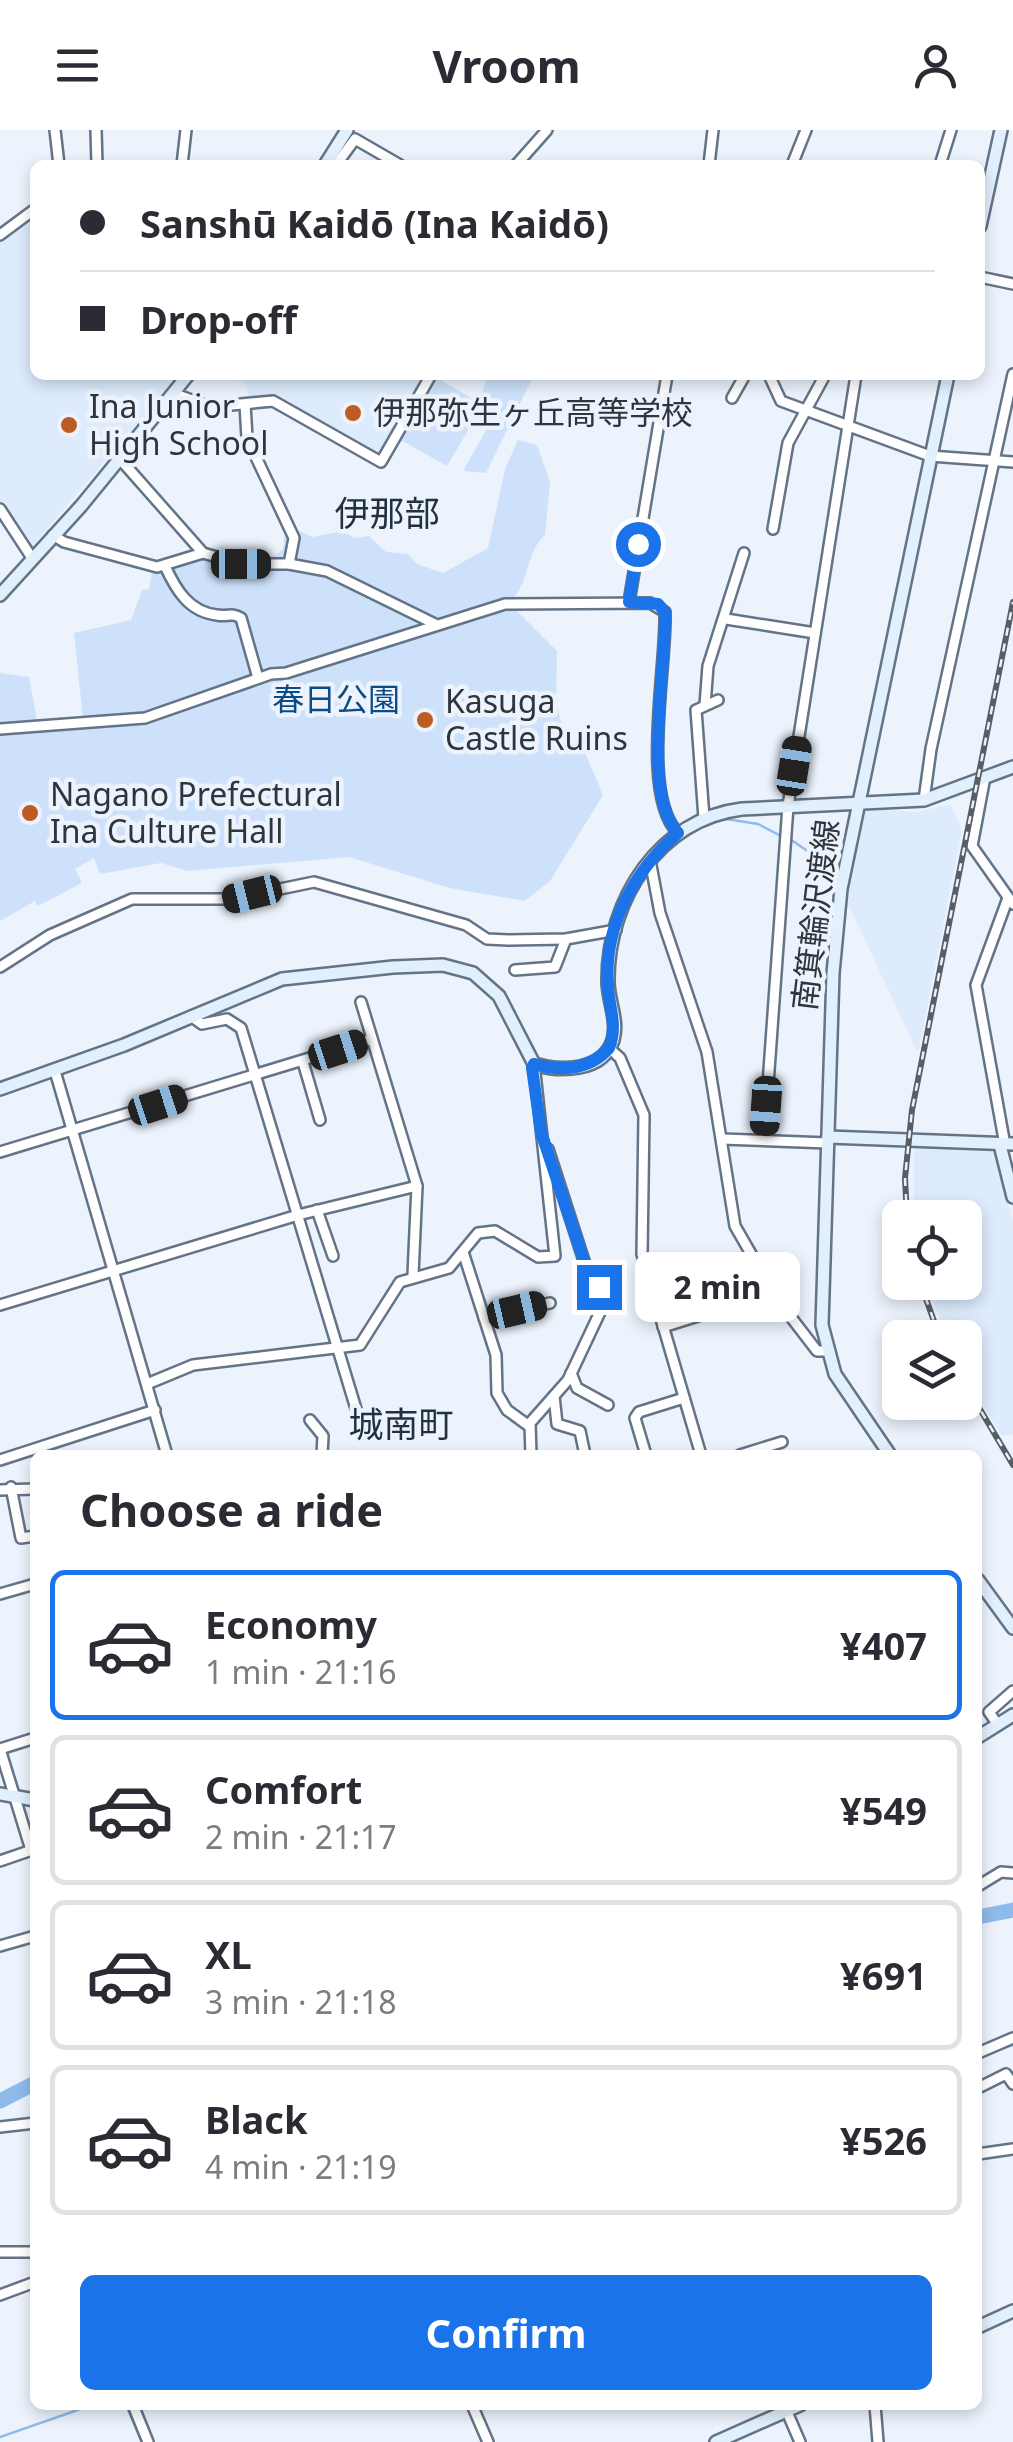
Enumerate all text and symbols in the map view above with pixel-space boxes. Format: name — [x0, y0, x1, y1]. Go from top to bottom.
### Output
text: Vroom — [432, 35, 581, 96]
icon: menu — [50, 38, 105, 93]
icon: person — [908, 38, 963, 93]
text: Sanshū Kaidō (Ina Kaidō) — [140, 197, 609, 249]
text: Drop-off — [140, 293, 297, 345]
place label: Ina Junior High School — [89, 384, 268, 464]
place label: 伊那弥生ヶ丘高等学校 — [373, 390, 693, 433]
marker: 伊那弥生ヶ丘高等学校 — [342, 402, 364, 424]
marker: Ina Junior High School — [58, 414, 80, 436]
district label: 伊那部 — [334, 489, 440, 536]
route start — [616, 522, 661, 567]
car — [211, 549, 271, 579]
park label: 春日公園 — [272, 677, 400, 720]
place label: Kasuga Castle Ruins — [445, 679, 628, 759]
marker: Kasuga Castle Ruins — [414, 709, 436, 731]
car — [774, 734, 814, 798]
place label: Nagano Prefectural Ina Culture Hall — [50, 772, 342, 852]
marker: Nagano Prefectural Ina Culture Hall — [19, 802, 41, 824]
street label: 南箕輪沢渡線 — [781, 817, 848, 1013]
car — [219, 872, 285, 916]
car — [305, 1026, 371, 1074]
car — [749, 1075, 783, 1137]
car — [125, 1081, 191, 1129]
map controls — [882, 1200, 982, 1420]
button: locate — [882, 1200, 982, 1300]
callout: 2 min — [634, 1252, 799, 1322]
route end — [577, 1265, 622, 1310]
text: 2 min — [673, 1265, 762, 1308]
car — [484, 1289, 550, 1331]
button: layers — [882, 1320, 982, 1420]
district label: 城南町 — [348, 1400, 454, 1447]
text: Choose a ride — [80, 1479, 383, 1540]
text: Economy — [205, 1598, 377, 1650]
icon: car — [85, 1600, 175, 1690]
text: ¥407 — [840, 1619, 927, 1671]
text: 1 min · 21:16 — [205, 1650, 397, 1693]
text: Comfort — [205, 1763, 362, 1815]
icon: car — [85, 1765, 175, 1855]
text: ¥549 — [840, 1784, 927, 1836]
text: 2 min · 21:17 — [205, 1815, 397, 1858]
text: XL — [205, 1928, 252, 1980]
icon: car — [85, 1930, 175, 2020]
text: ¥691 — [840, 1949, 927, 2001]
text: 3 min · 21:18 — [205, 1980, 397, 2023]
text: Black — [205, 2093, 308, 2145]
icon: car — [85, 2095, 175, 2185]
text: ¥526 — [840, 2114, 927, 2166]
text: 4 min · 21:19 — [205, 2145, 397, 2188]
button: Confirm — [80, 2275, 932, 2390]

